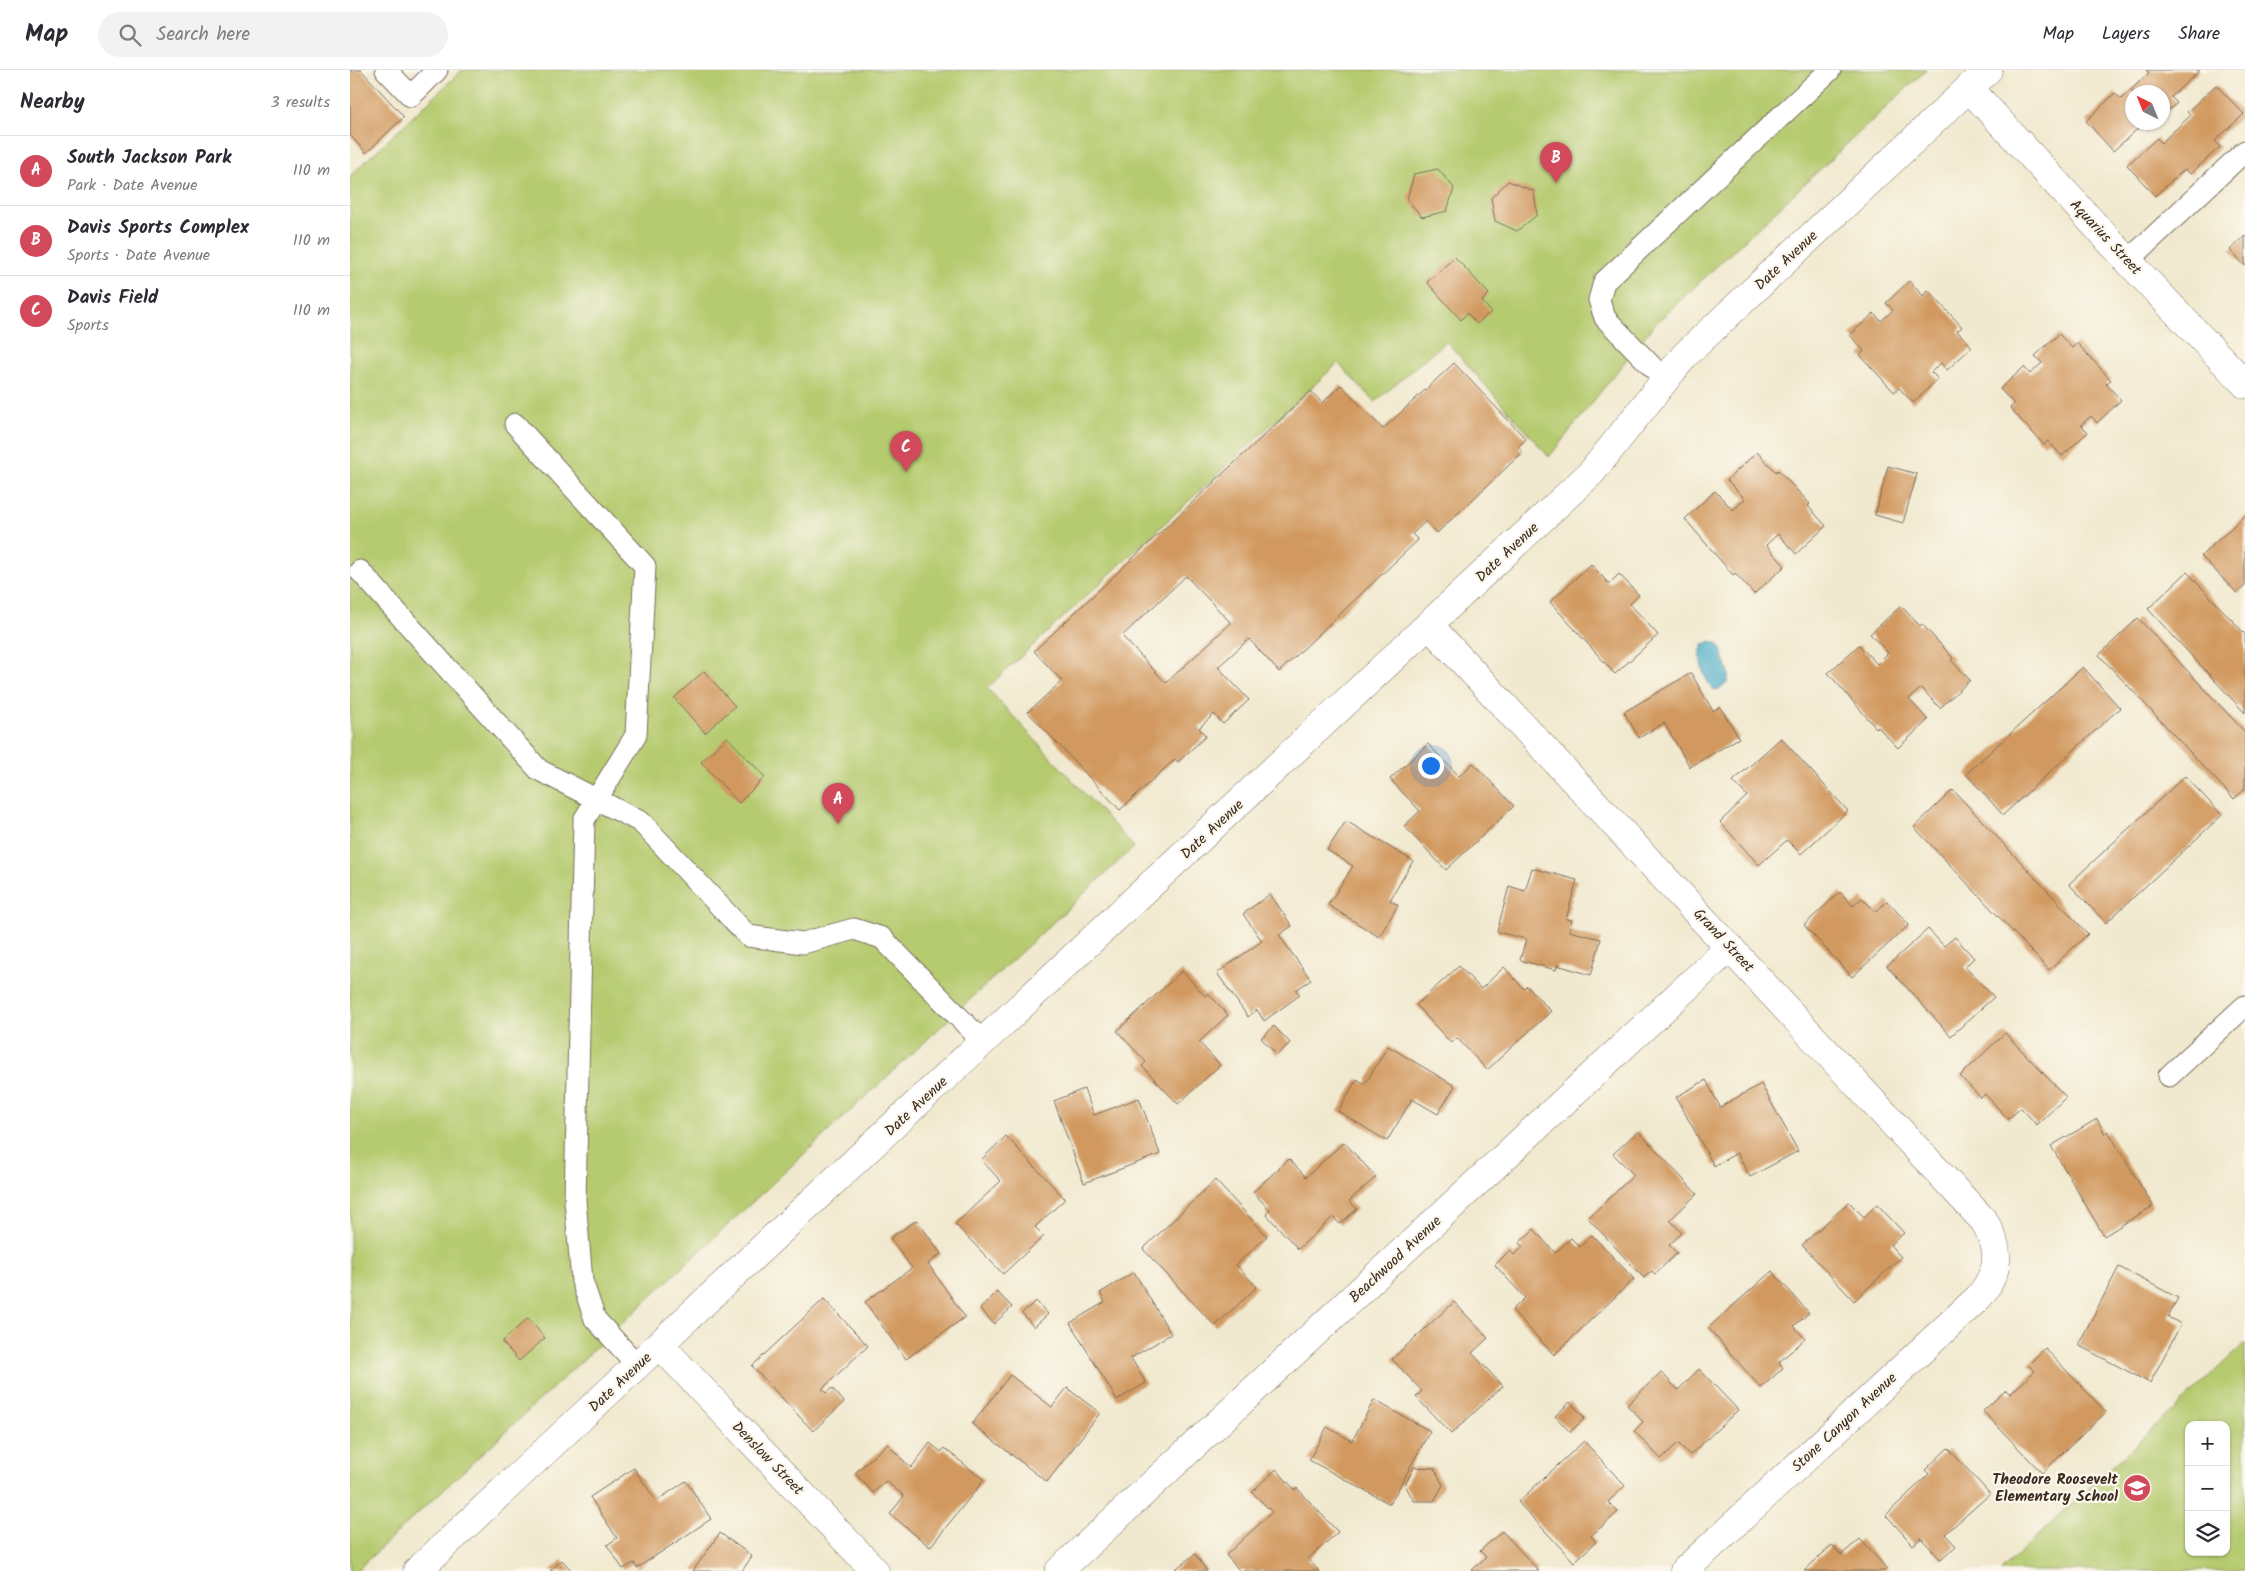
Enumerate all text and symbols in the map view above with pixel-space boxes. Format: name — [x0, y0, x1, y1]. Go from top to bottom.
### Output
search box — [98, 12, 448, 57]
text: Map — [25, 15, 68, 54]
text: Search here — [156, 20, 250, 50]
text: Map — [2043, 20, 2074, 49]
text: Layers — [2102, 20, 2150, 49]
text: Share — [2178, 20, 2220, 49]
icon: search — [116, 21, 144, 49]
north arrow — [2125, 85, 2170, 130]
text: Nearby — [20, 86, 85, 119]
text: 3 results — [271, 90, 330, 115]
pin: B — [1540, 142, 1572, 183]
text: South Jackson Park — [67, 143, 231, 173]
text: A — [31, 158, 41, 183]
text: 110 m — [293, 158, 330, 183]
text: Park · Date Avenue — [67, 173, 197, 198]
street label: Aquarius Street — [2064, 194, 2147, 281]
text: Davis Sports Complex — [67, 213, 249, 243]
street label: Date Avenue — [1749, 225, 1824, 297]
text: B — [31, 228, 41, 253]
text: 110 m — [293, 228, 330, 253]
text: Sports · Date Avenue — [67, 243, 210, 268]
text: Davis Field — [67, 283, 158, 313]
text: C — [31, 298, 41, 323]
text: 110 m — [293, 298, 330, 323]
text: Sports — [67, 313, 109, 338]
pin: C — [890, 431, 922, 472]
street label: Date Avenue — [1470, 517, 1545, 589]
your location — [1418, 753, 1444, 779]
pin: A — [822, 783, 854, 824]
street label: Date Avenue — [1175, 794, 1250, 866]
street label: Grand Street — [1687, 903, 1760, 979]
street label: Date Avenue — [879, 1071, 954, 1143]
street label: Beachwood Avenue — [1344, 1210, 1448, 1309]
street label: Date Avenue — [583, 1347, 658, 1419]
street label: Stone Canyon Avenue — [1786, 1367, 1903, 1478]
street label: Denslow Street — [726, 1416, 809, 1501]
map controls — [2185, 1421, 2230, 1556]
button: + — [2185, 1421, 2230, 1466]
button: − — [2185, 1466, 2230, 1511]
place label: Theodore Roosevelt Elementary School — [1992, 1468, 2118, 1509]
school or university icon: Theodore Roosevelt Elementary School — [2122, 1473, 2152, 1503]
button: layers — [2185, 1511, 2230, 1556]

